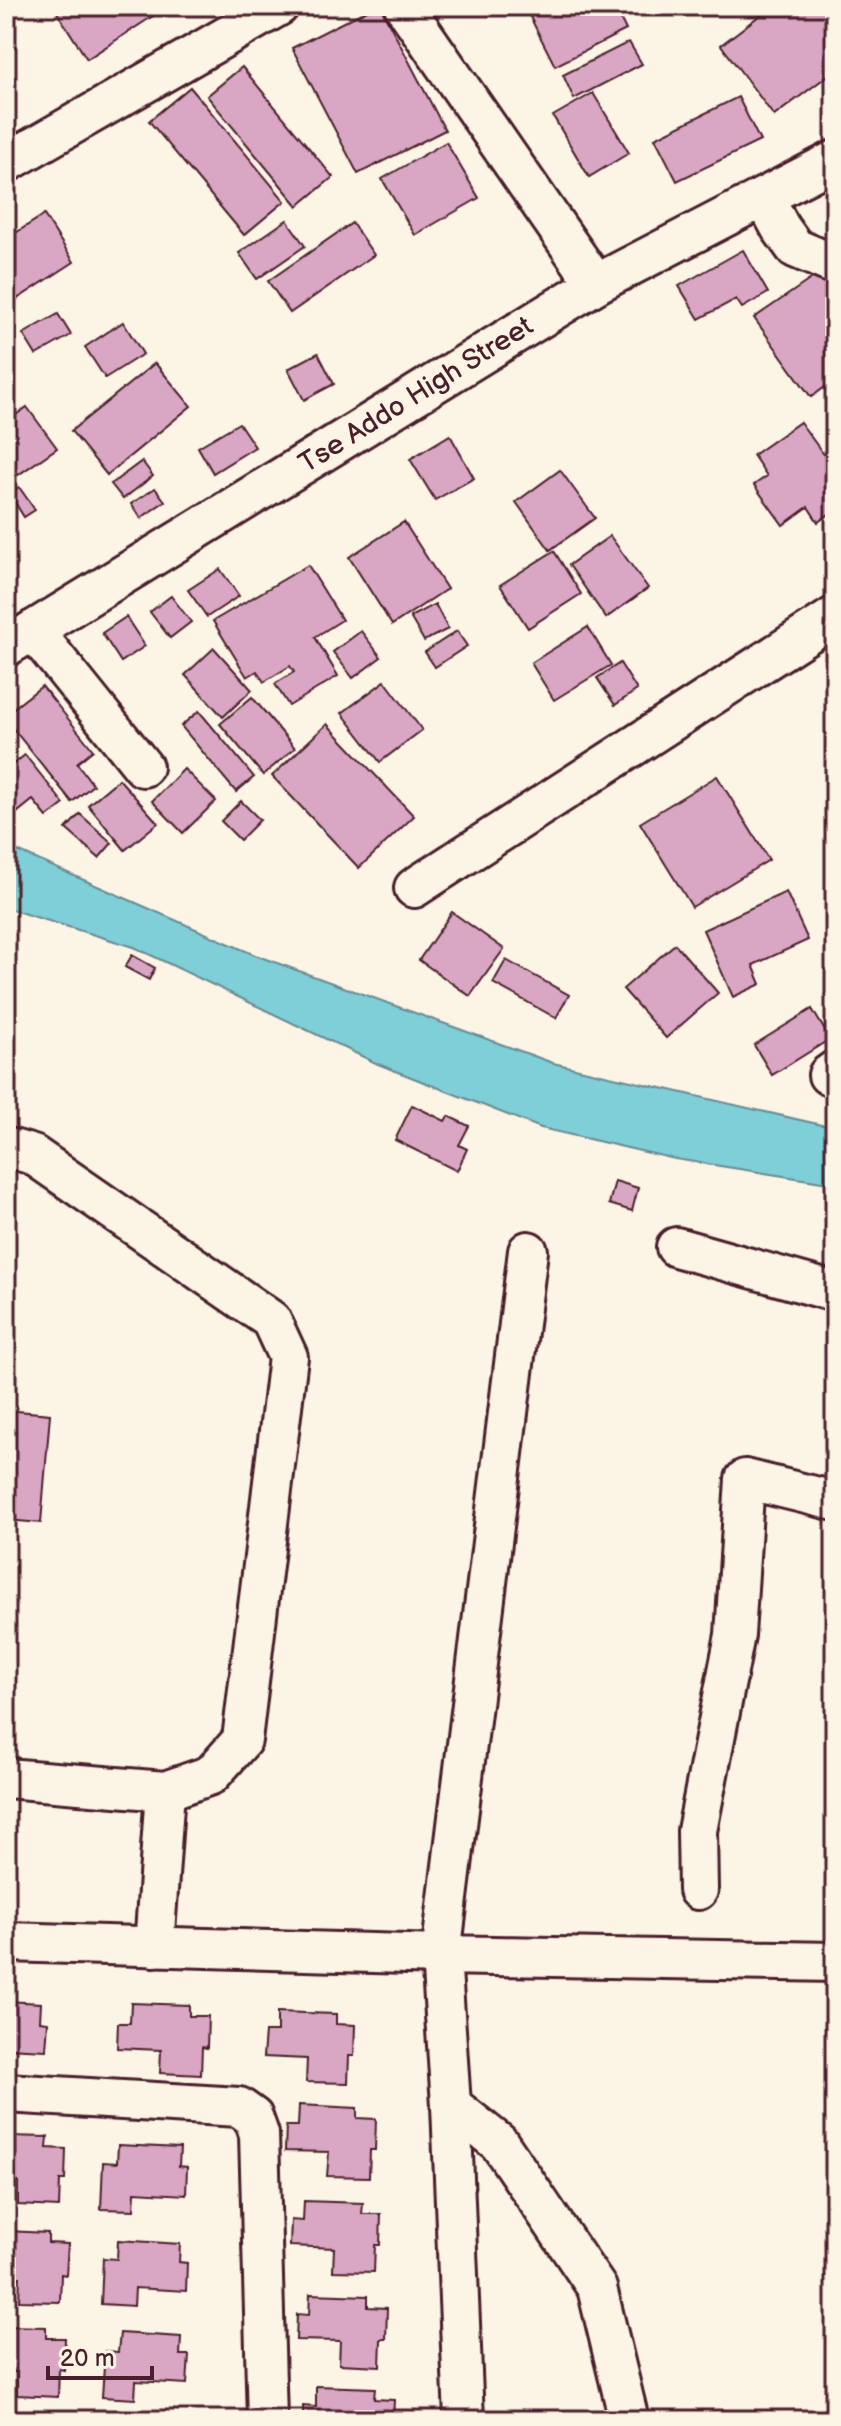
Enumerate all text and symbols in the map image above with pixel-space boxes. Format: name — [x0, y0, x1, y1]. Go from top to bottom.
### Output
street label: Tse Addo High Street — [293, 309, 539, 480]
scale bar — [48, 2330, 152, 2380]
text: 20 m — [60, 2344, 115, 2373]

